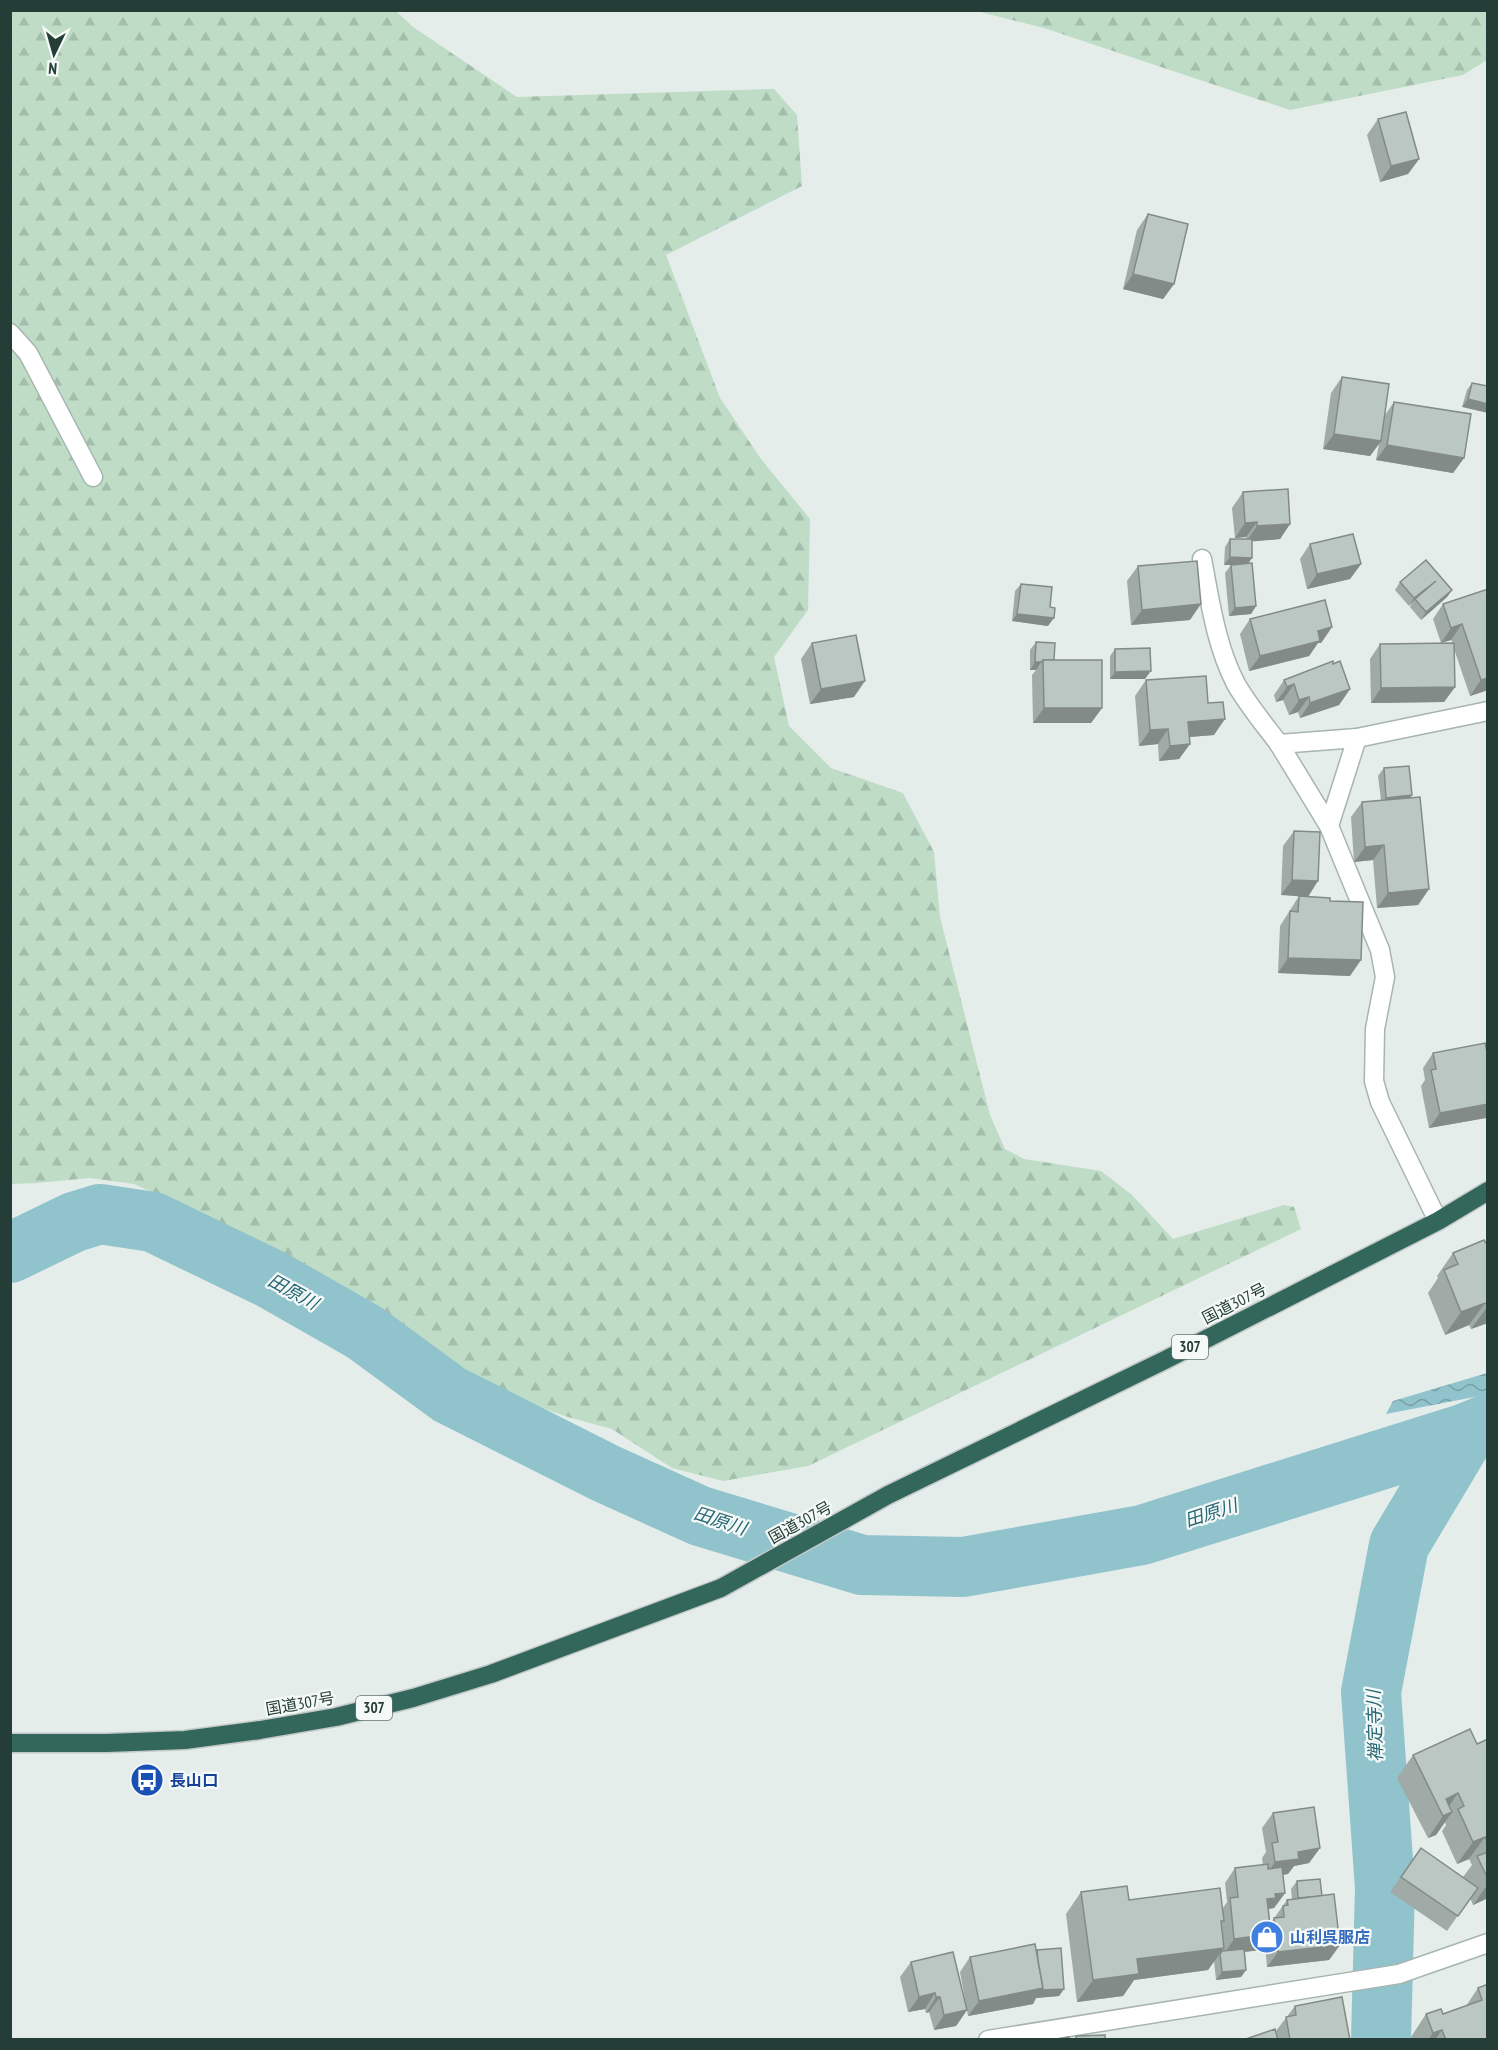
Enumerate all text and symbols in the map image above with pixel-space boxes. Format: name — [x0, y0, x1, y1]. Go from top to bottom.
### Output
north arrow — [24, 24, 84, 84]
text: N — [48, 59, 58, 79]
water label: 田原川 — [264, 1268, 324, 1316]
street label: 国道307号 — [1198, 1278, 1270, 1328]
road number: 307 — [1172, 1335, 1208, 1359]
water label: 田原川 — [1182, 1493, 1242, 1532]
street label: 国道307号 — [765, 1496, 835, 1548]
water label: 田原川 — [691, 1501, 751, 1540]
street label: 国道307号 — [264, 1687, 336, 1719]
water label: 禅定寺川 — [1362, 1688, 1387, 1762]
road number: 307 — [356, 1696, 392, 1720]
bus stop icon: 長山口 — [129, 1762, 165, 1798]
place label: 長山口 — [170, 1770, 218, 1790]
shop icon: 山利呉服店 — [1249, 1919, 1285, 1955]
place label: 山利呉服店 — [1290, 1927, 1370, 1947]

